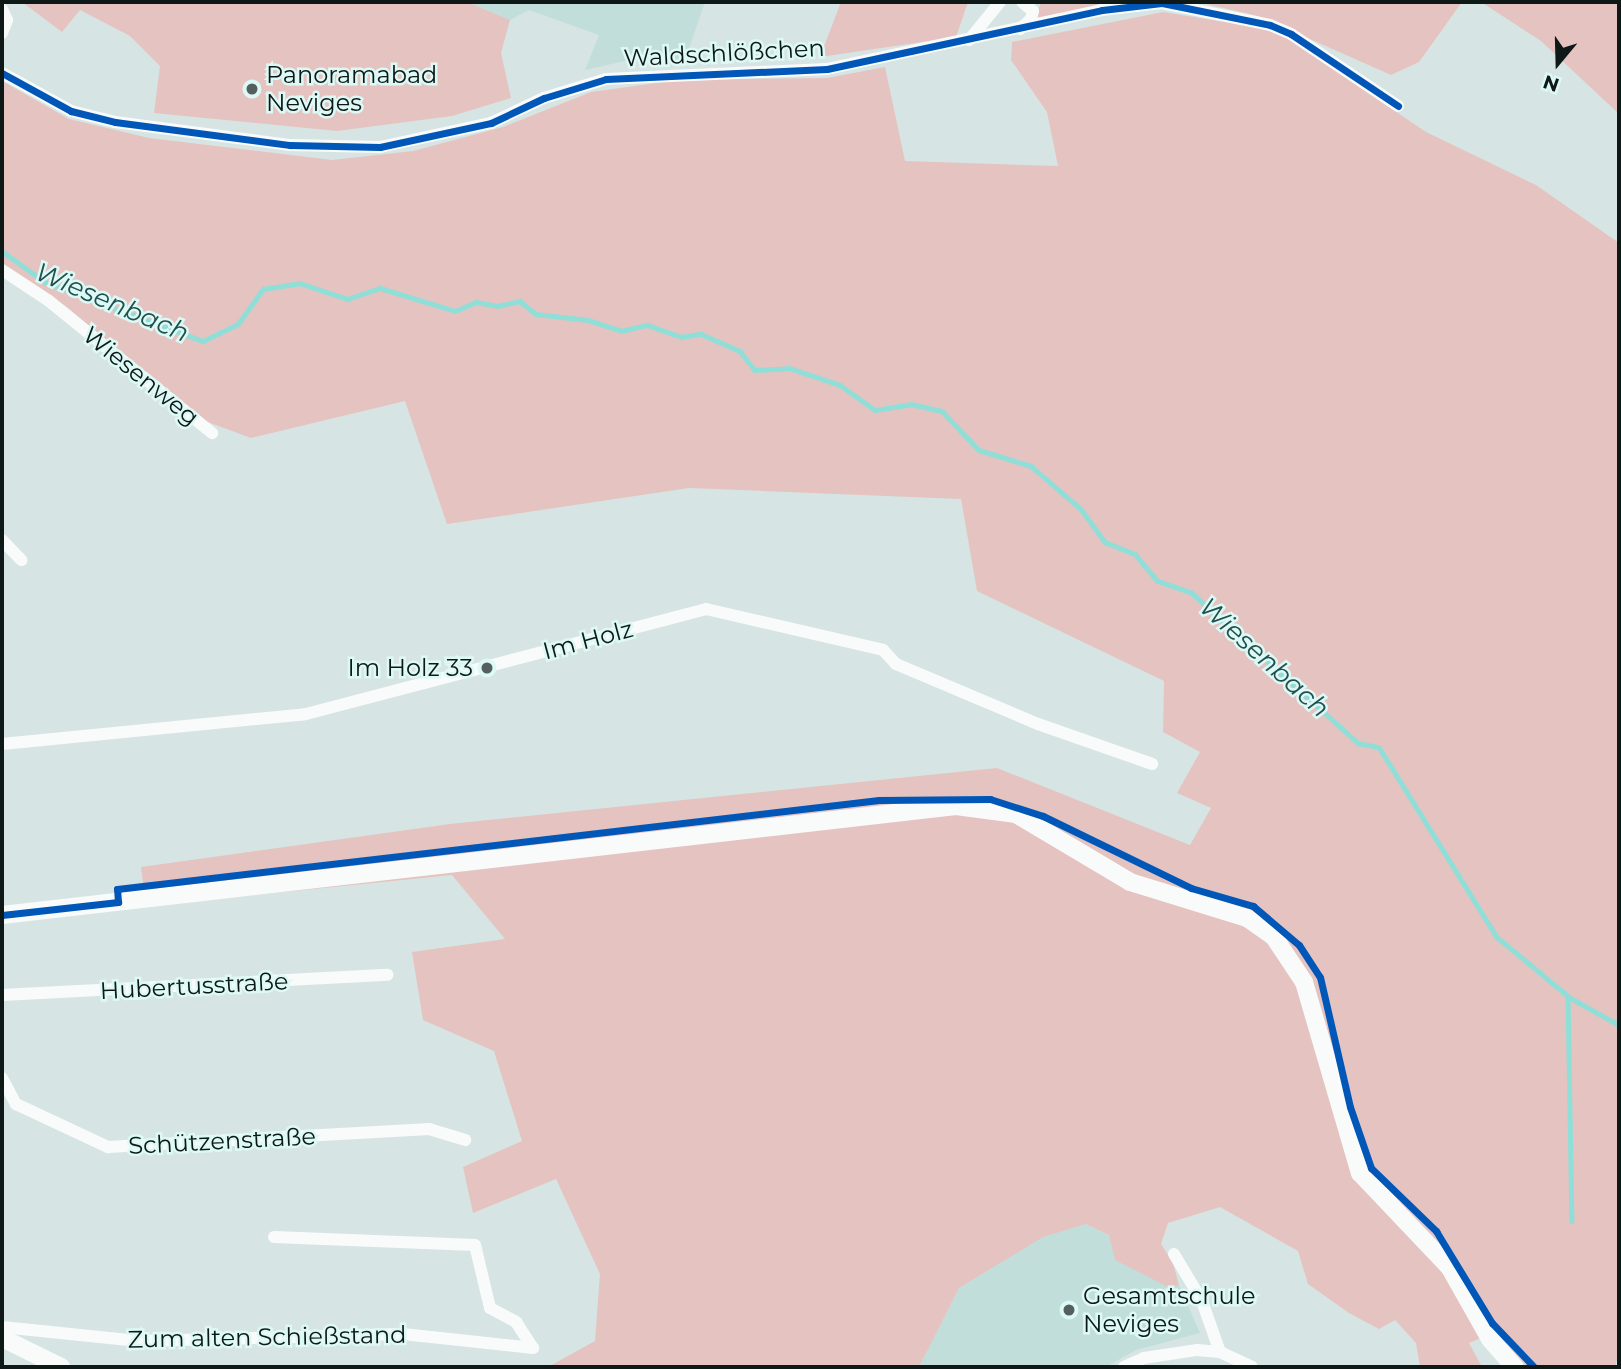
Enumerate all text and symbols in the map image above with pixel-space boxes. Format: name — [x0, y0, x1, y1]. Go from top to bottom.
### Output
north arrow — [1523, 28, 1593, 98]
street label: Waldschlößchen — [623, 33, 825, 73]
place label: Panoramabad Neviges — [266, 61, 437, 117]
text: N — [1540, 70, 1562, 97]
marker: Panoramabad Neviges — [244, 81, 260, 97]
water label: Wiesenbach — [30, 257, 194, 349]
street label: Wiesenweg — [77, 320, 205, 432]
water label: Wiesenbach — [1193, 592, 1335, 724]
street label: Im Holz — [540, 614, 636, 666]
place label: Im Holz 33 — [347, 654, 473, 682]
marker: Im Holz 33 — [479, 660, 495, 676]
street label: Hubertusstraße — [99, 967, 289, 1005]
street label: Schützenstraße — [128, 1122, 316, 1160]
place label: Gesamtschule Neviges — [1083, 1282, 1255, 1338]
marker: Gesamtschule Neviges — [1061, 1302, 1077, 1318]
street label: Zum alten Schießstand — [127, 1320, 407, 1354]

